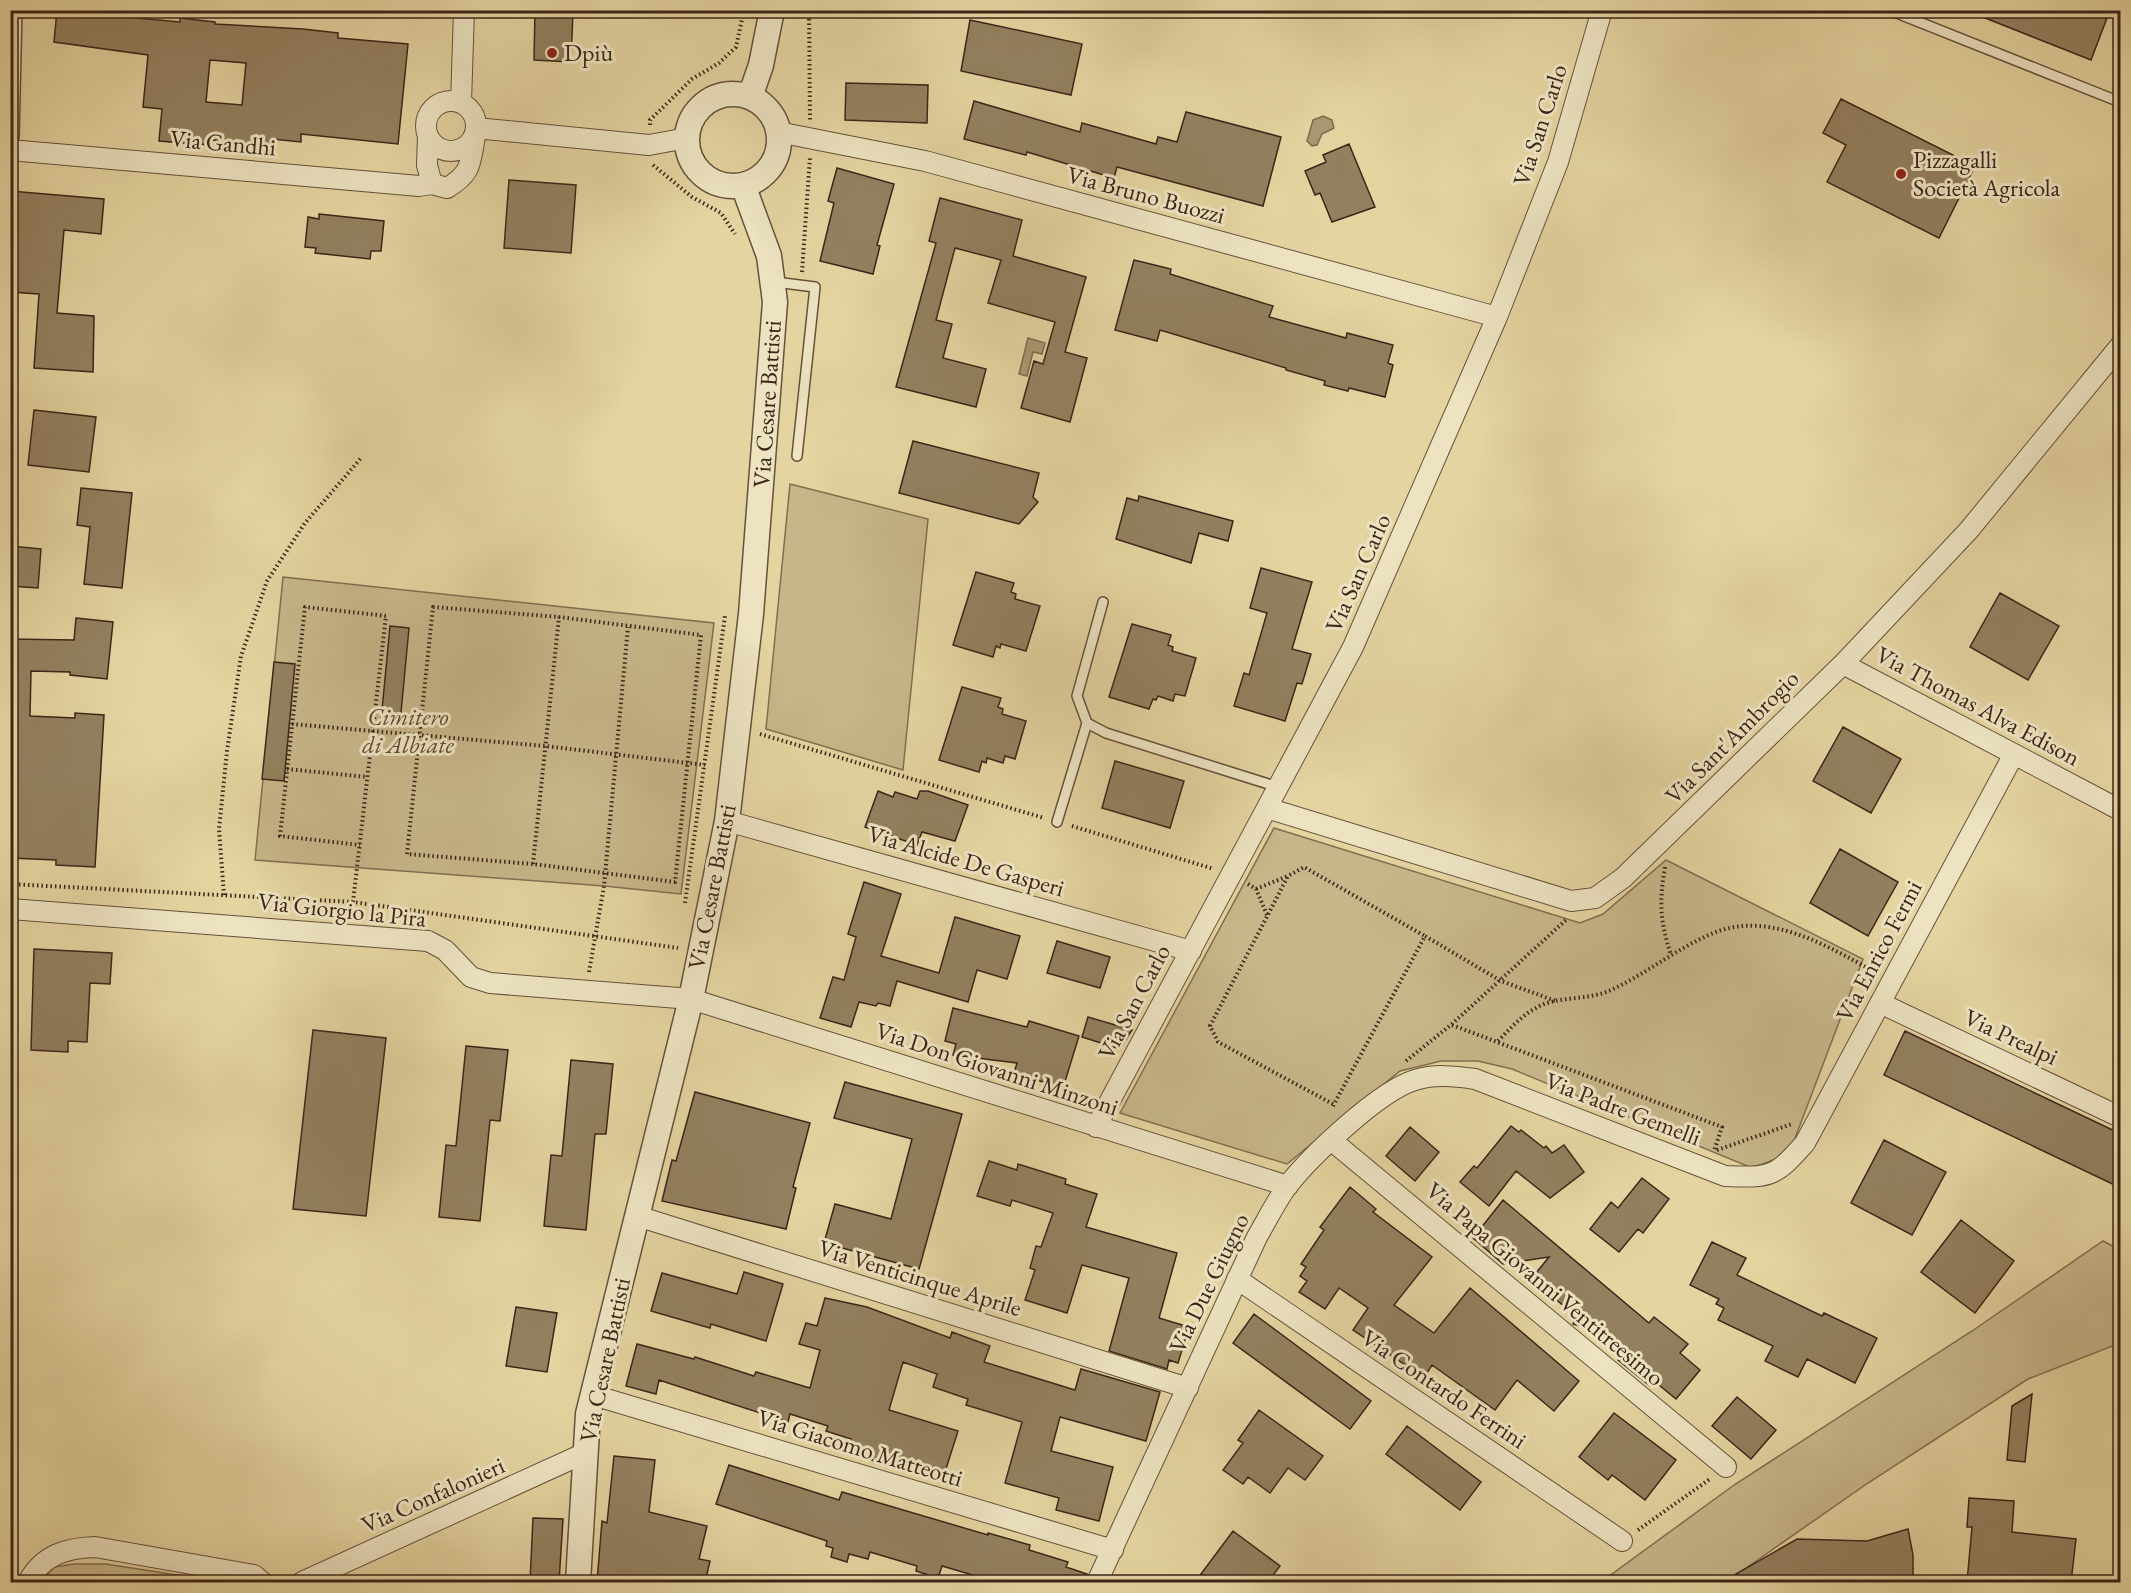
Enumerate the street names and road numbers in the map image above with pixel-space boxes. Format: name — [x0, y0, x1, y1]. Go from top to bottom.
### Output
street label: Via San Carlo — [1505, 60, 1574, 190]
street label: Via Gandhi — [169, 122, 277, 163]
street label: Via Bruno Buozzi — [1064, 159, 1229, 231]
street label: Via Cesare Battisti — [745, 319, 788, 489]
street label: Via San Carlo — [1318, 509, 1397, 637]
street label: Via Thomas Alva Edison — [1871, 639, 2086, 773]
street label: Via Sant'Ambrogio — [1658, 663, 1805, 810]
street label: Via Cesare Battisti — [680, 802, 743, 972]
street label: Via Alcide De Gasperi — [864, 818, 1068, 903]
street label: Via Enrico Fermi — [1828, 875, 1929, 1027]
street label: Via Giorgio la Pira — [256, 885, 428, 934]
street label: Via San Carlo — [1090, 939, 1177, 1065]
street label: Via Prealpi — [1959, 1001, 2063, 1072]
street label: Via Don Giovanni Minzoni — [872, 1015, 1123, 1122]
street label: Via Padre Gemelli — [1541, 1065, 1705, 1152]
street label: Via Papa Giovanni Ventitreesimo — [1420, 1175, 1671, 1393]
street label: Via Due Giugno — [1161, 1208, 1256, 1358]
street label: Via Venticinque Aprile — [815, 1232, 1025, 1323]
street label: Via Cesare Battisti — [572, 1275, 637, 1445]
street label: Via Contardo Ferrini — [1356, 1322, 1533, 1455]
street label: Via Giacomo Matteotti — [754, 1402, 967, 1494]
street label: Via Confalonieri — [356, 1449, 509, 1540]

